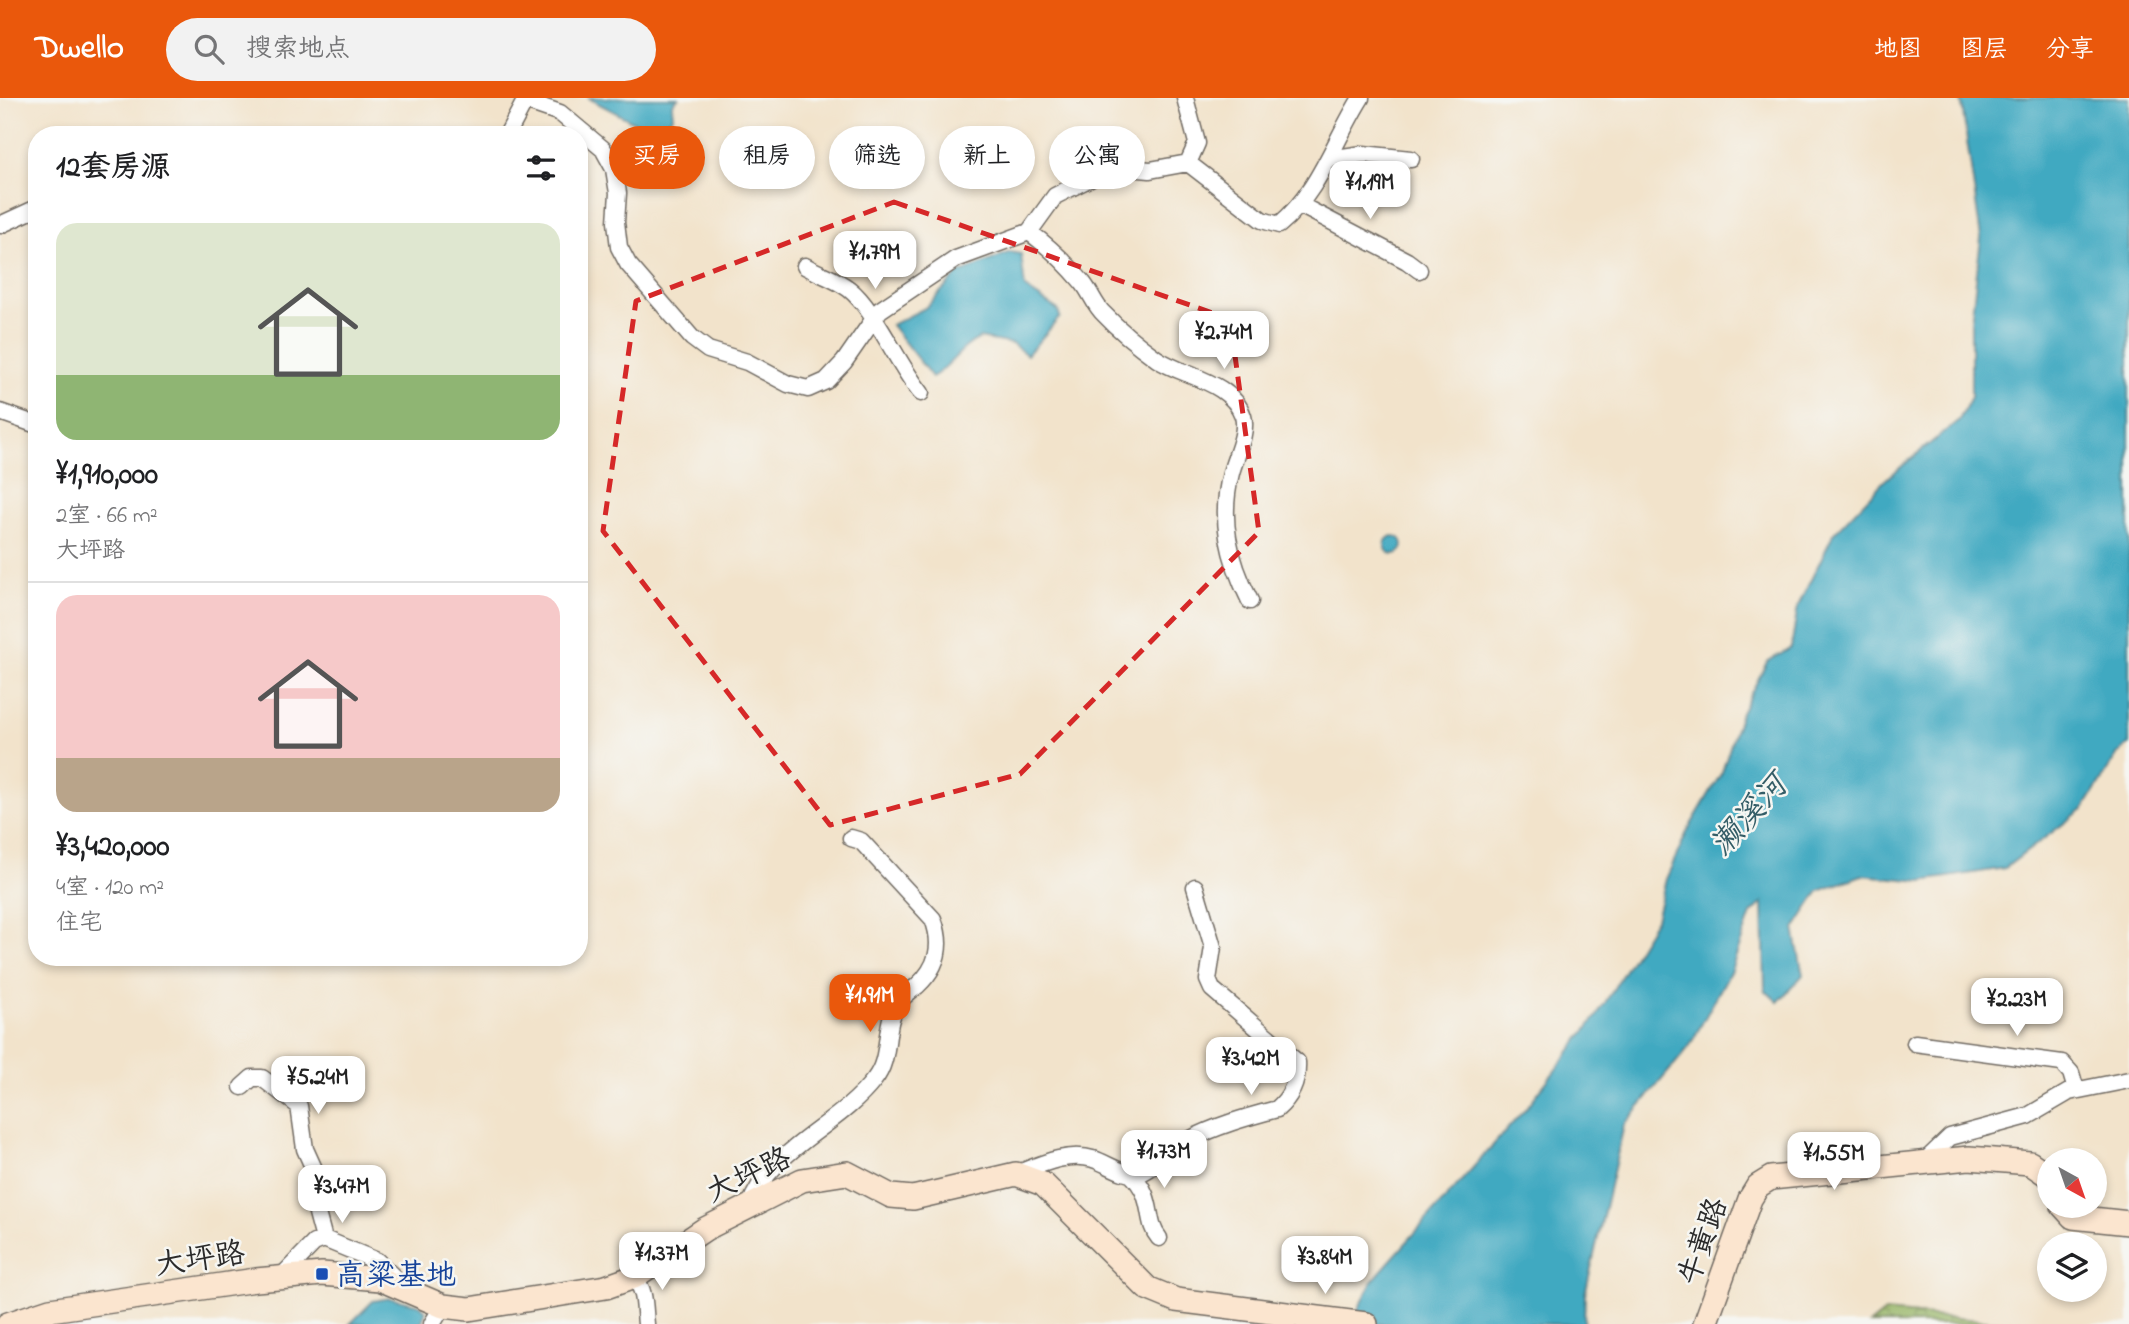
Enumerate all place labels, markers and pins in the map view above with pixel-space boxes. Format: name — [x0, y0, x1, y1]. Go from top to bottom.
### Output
pin: ¥1.19M — [1313, 162, 1427, 221]
pin: ¥1.79M — [818, 232, 932, 291]
pin: ¥2.74M — [1167, 312, 1281, 371]
pin: ¥1.91M — [813, 974, 927, 1034]
pin: ¥2.23M — [1960, 978, 2074, 1038]
pin: ¥3.42M — [1194, 1038, 1308, 1097]
pin: ¥5.24M — [261, 1056, 375, 1116]
pin: ¥1.73M — [1107, 1130, 1221, 1190]
pin: ¥1.55M — [1777, 1132, 1891, 1192]
pin: ¥3.47M — [285, 1166, 399, 1225]
pin: ¥1.37M — [605, 1232, 719, 1292]
pin: ¥3.84M — [1268, 1236, 1382, 1296]
place label: 高粱基地 — [336, 1255, 456, 1299]
marker: 高粱基地 — [314, 1266, 330, 1282]

